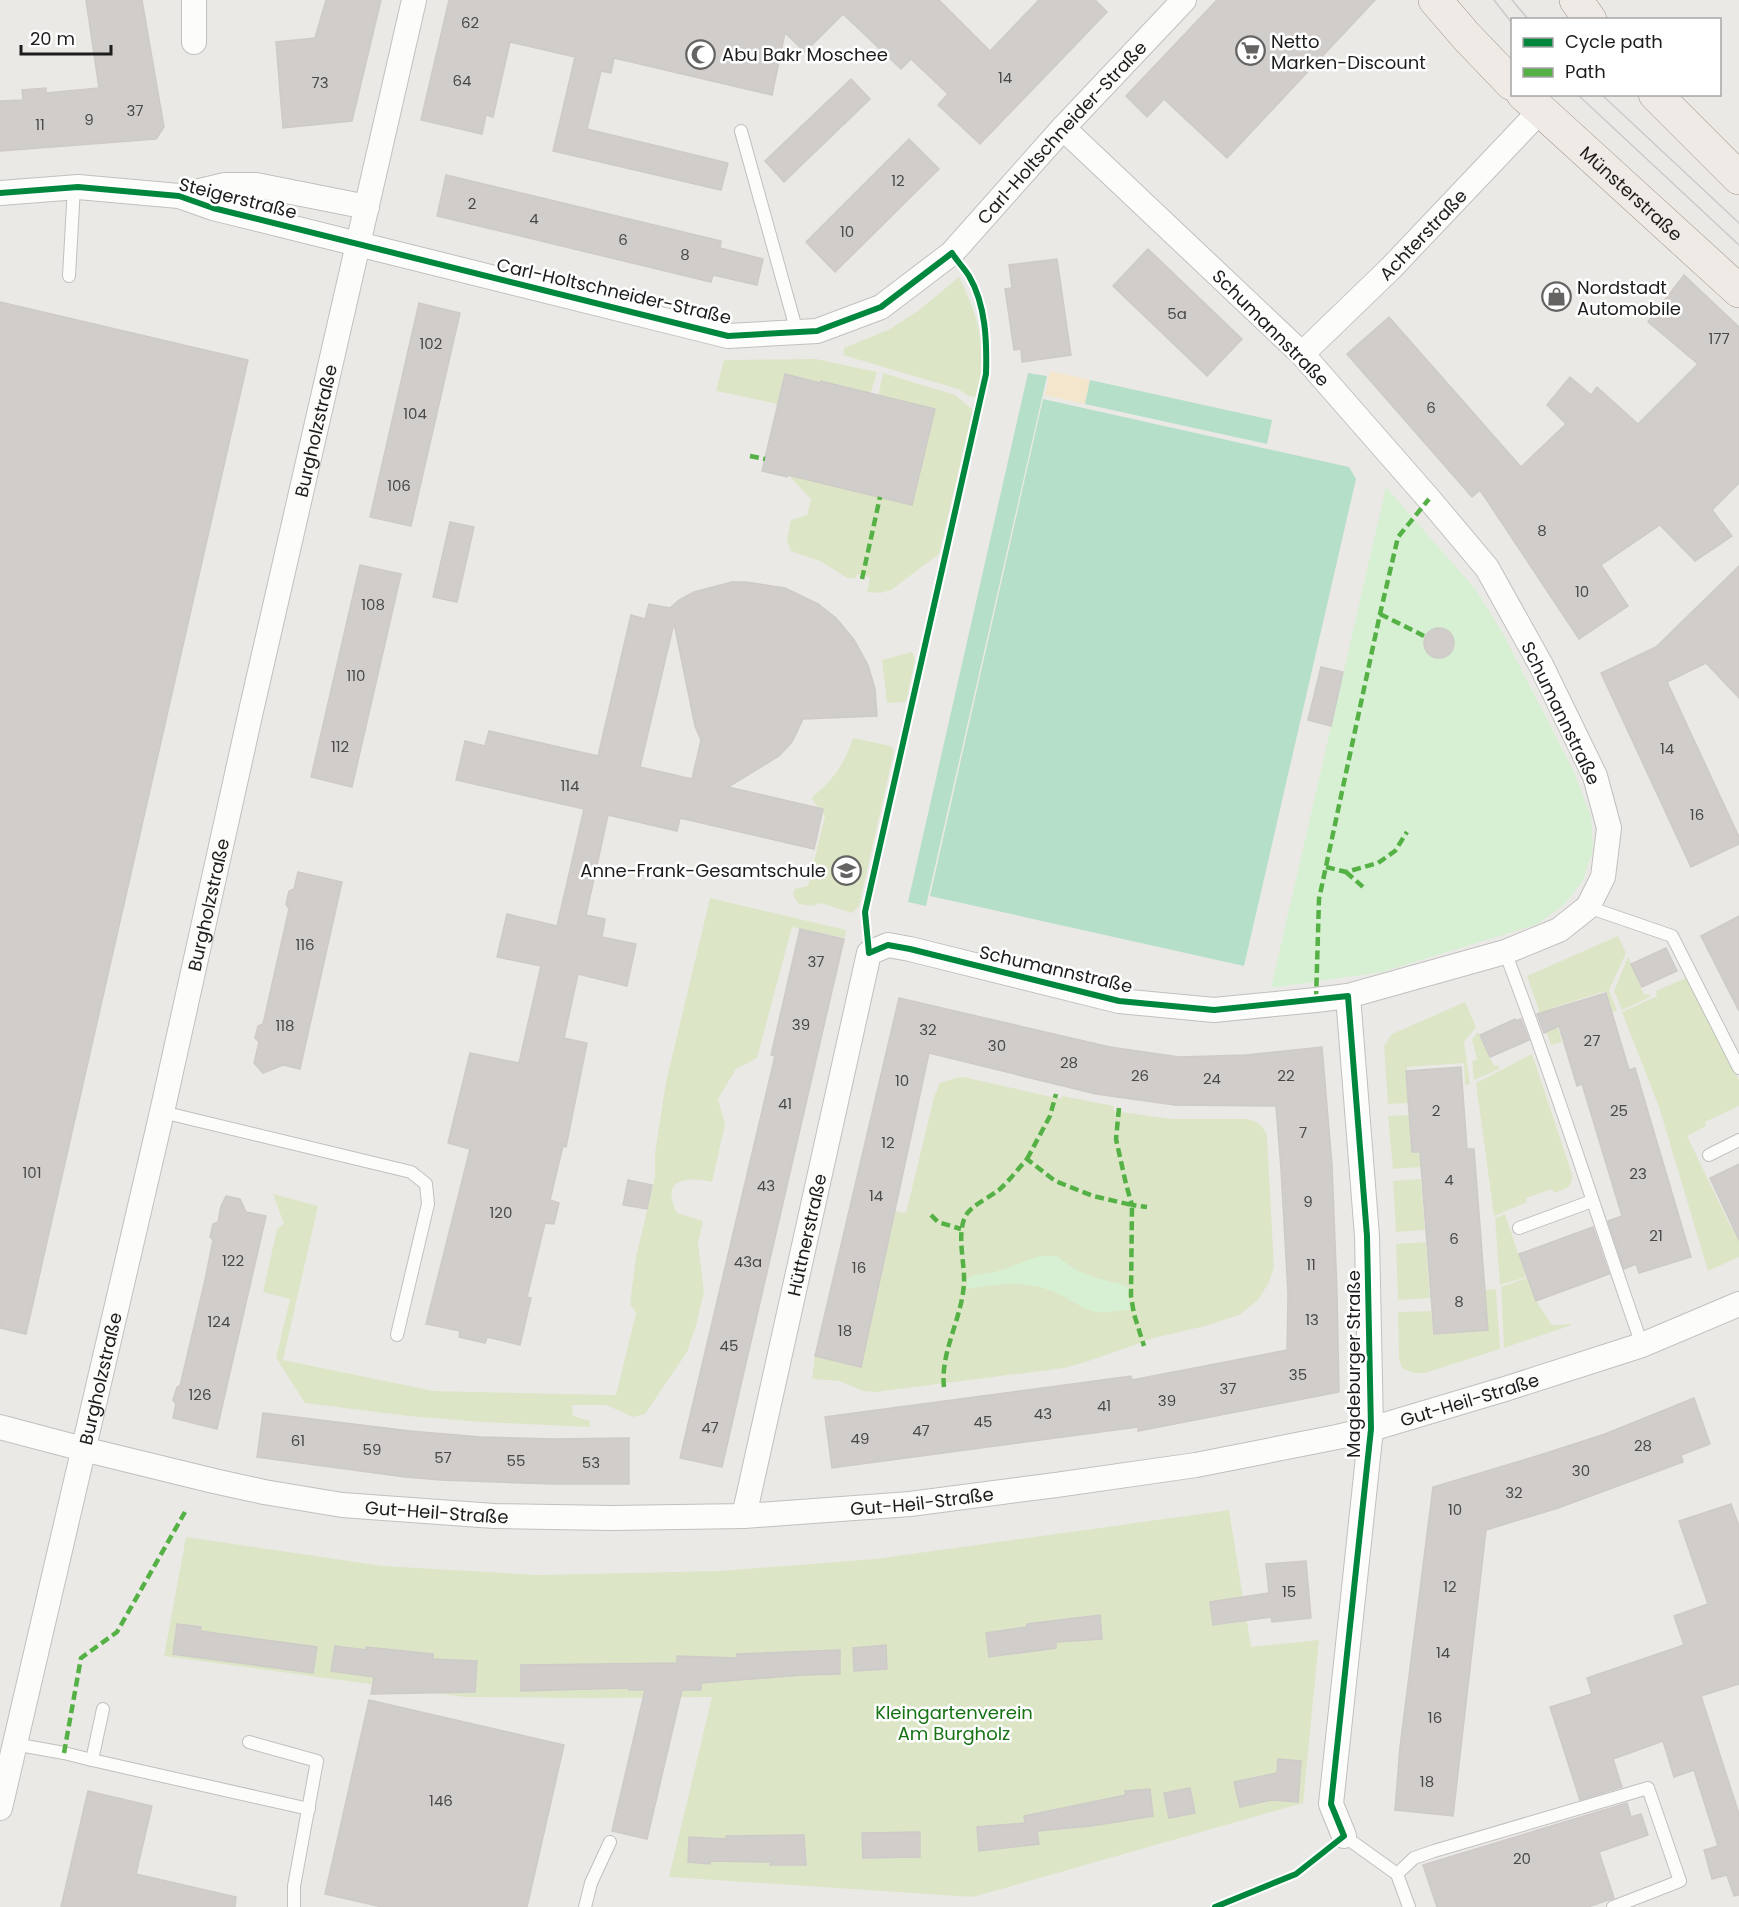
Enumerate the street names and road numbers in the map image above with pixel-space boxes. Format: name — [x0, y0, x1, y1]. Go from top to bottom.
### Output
street label: Carl-Holtschneider-Straße — [971, 35, 1152, 229]
street label: Münsterstraße — [1575, 140, 1688, 246]
street label: Steigerstraße — [176, 171, 300, 225]
street label: Achterstraße — [1373, 183, 1472, 286]
street label: Carl-Holtschneider-Straße — [494, 252, 734, 330]
street label: Schumannstraße — [1207, 264, 1335, 392]
street label: Burgholzstraße — [288, 362, 343, 499]
street label: Schumannstraße — [1515, 637, 1607, 789]
street label: Burgholzstraße — [181, 836, 235, 973]
street label: Schumannstraße — [977, 939, 1135, 999]
street label: Hüttnerstraße — [781, 1171, 832, 1298]
street label: Magdeburger Straße — [1341, 1270, 1366, 1458]
street label: Burgholzstraße — [72, 1310, 128, 1447]
street label: Gut-Heil-Straße — [1397, 1366, 1542, 1432]
street label: Gut-Heil-Straße — [849, 1481, 995, 1521]
street label: Gut-Heil-Straße — [364, 1494, 509, 1529]

